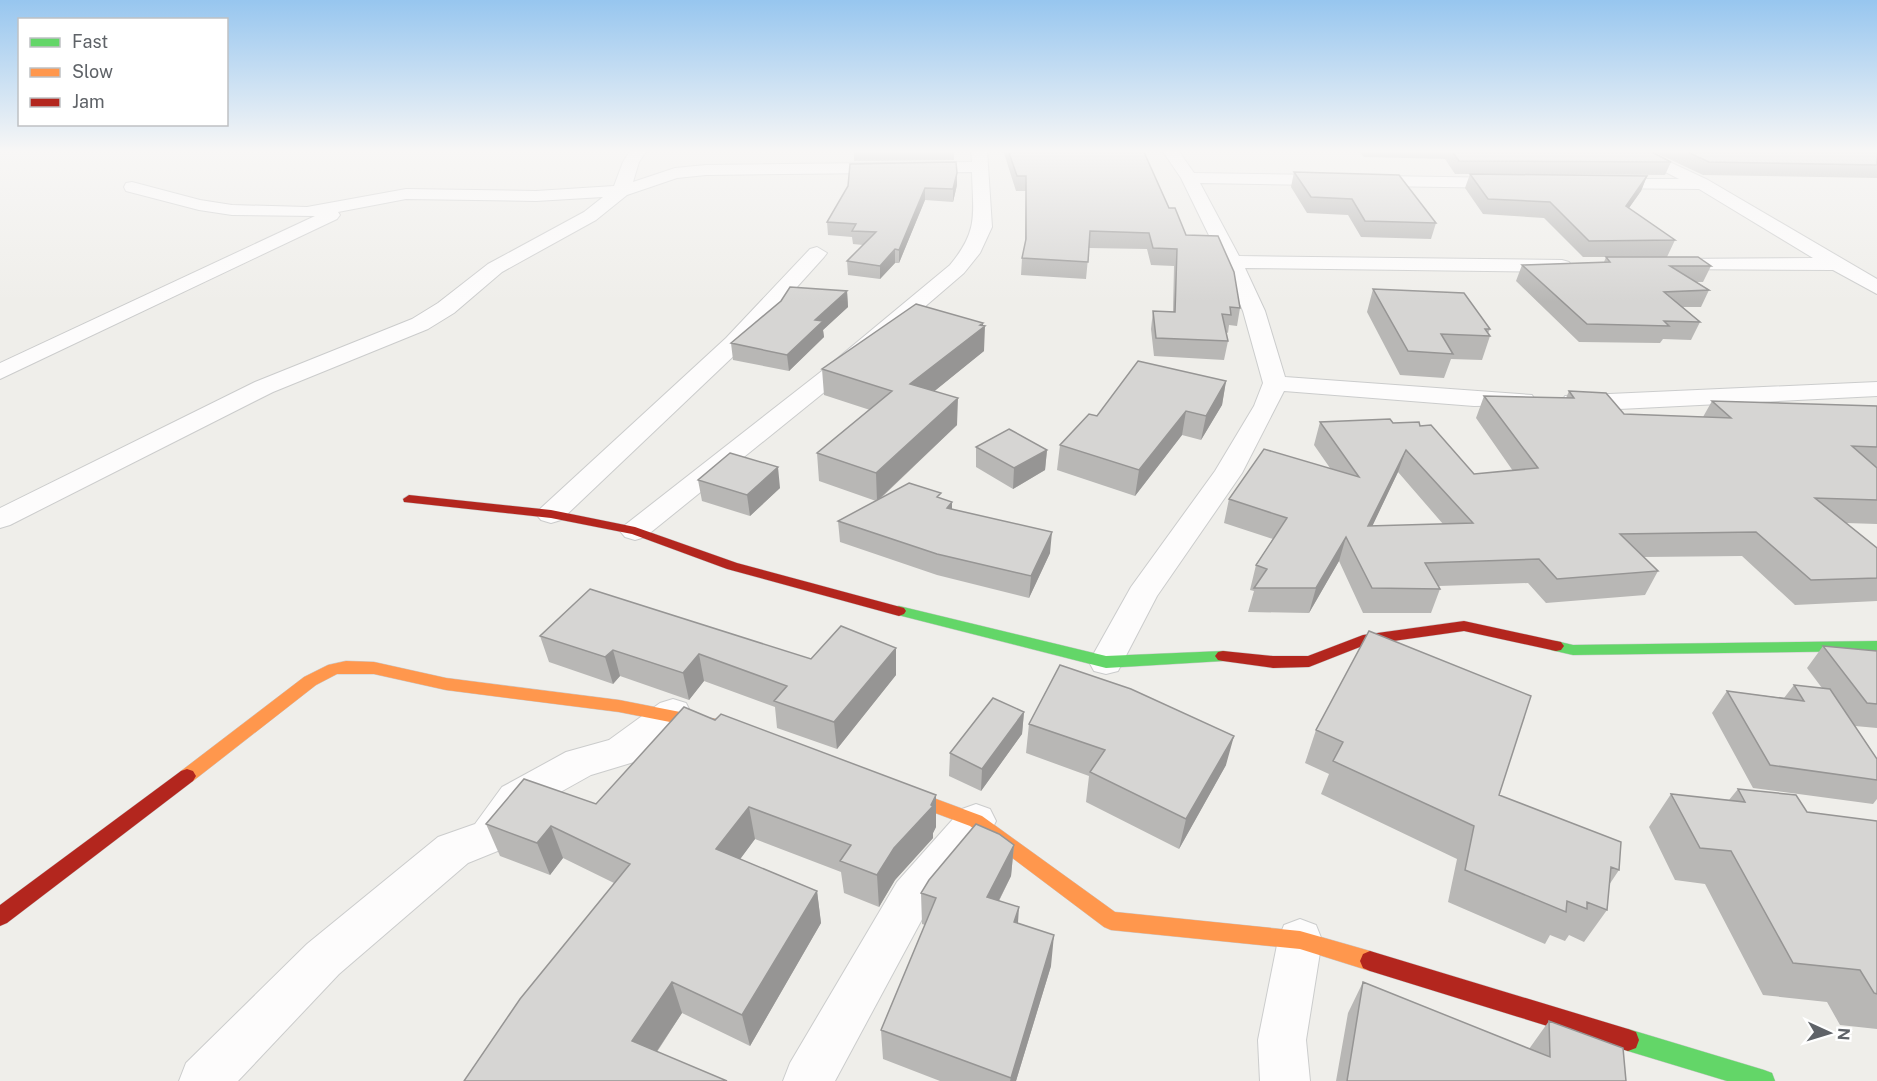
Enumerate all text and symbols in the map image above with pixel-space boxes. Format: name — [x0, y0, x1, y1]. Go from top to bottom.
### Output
legend — [18, 18, 228, 126]
text: Fast — [72, 31, 108, 52]
text: Slow — [72, 61, 113, 82]
text: Jam — [72, 91, 105, 112]
north arrow — [1799, 1003, 1859, 1063]
text: N — [1834, 1027, 1853, 1041]

